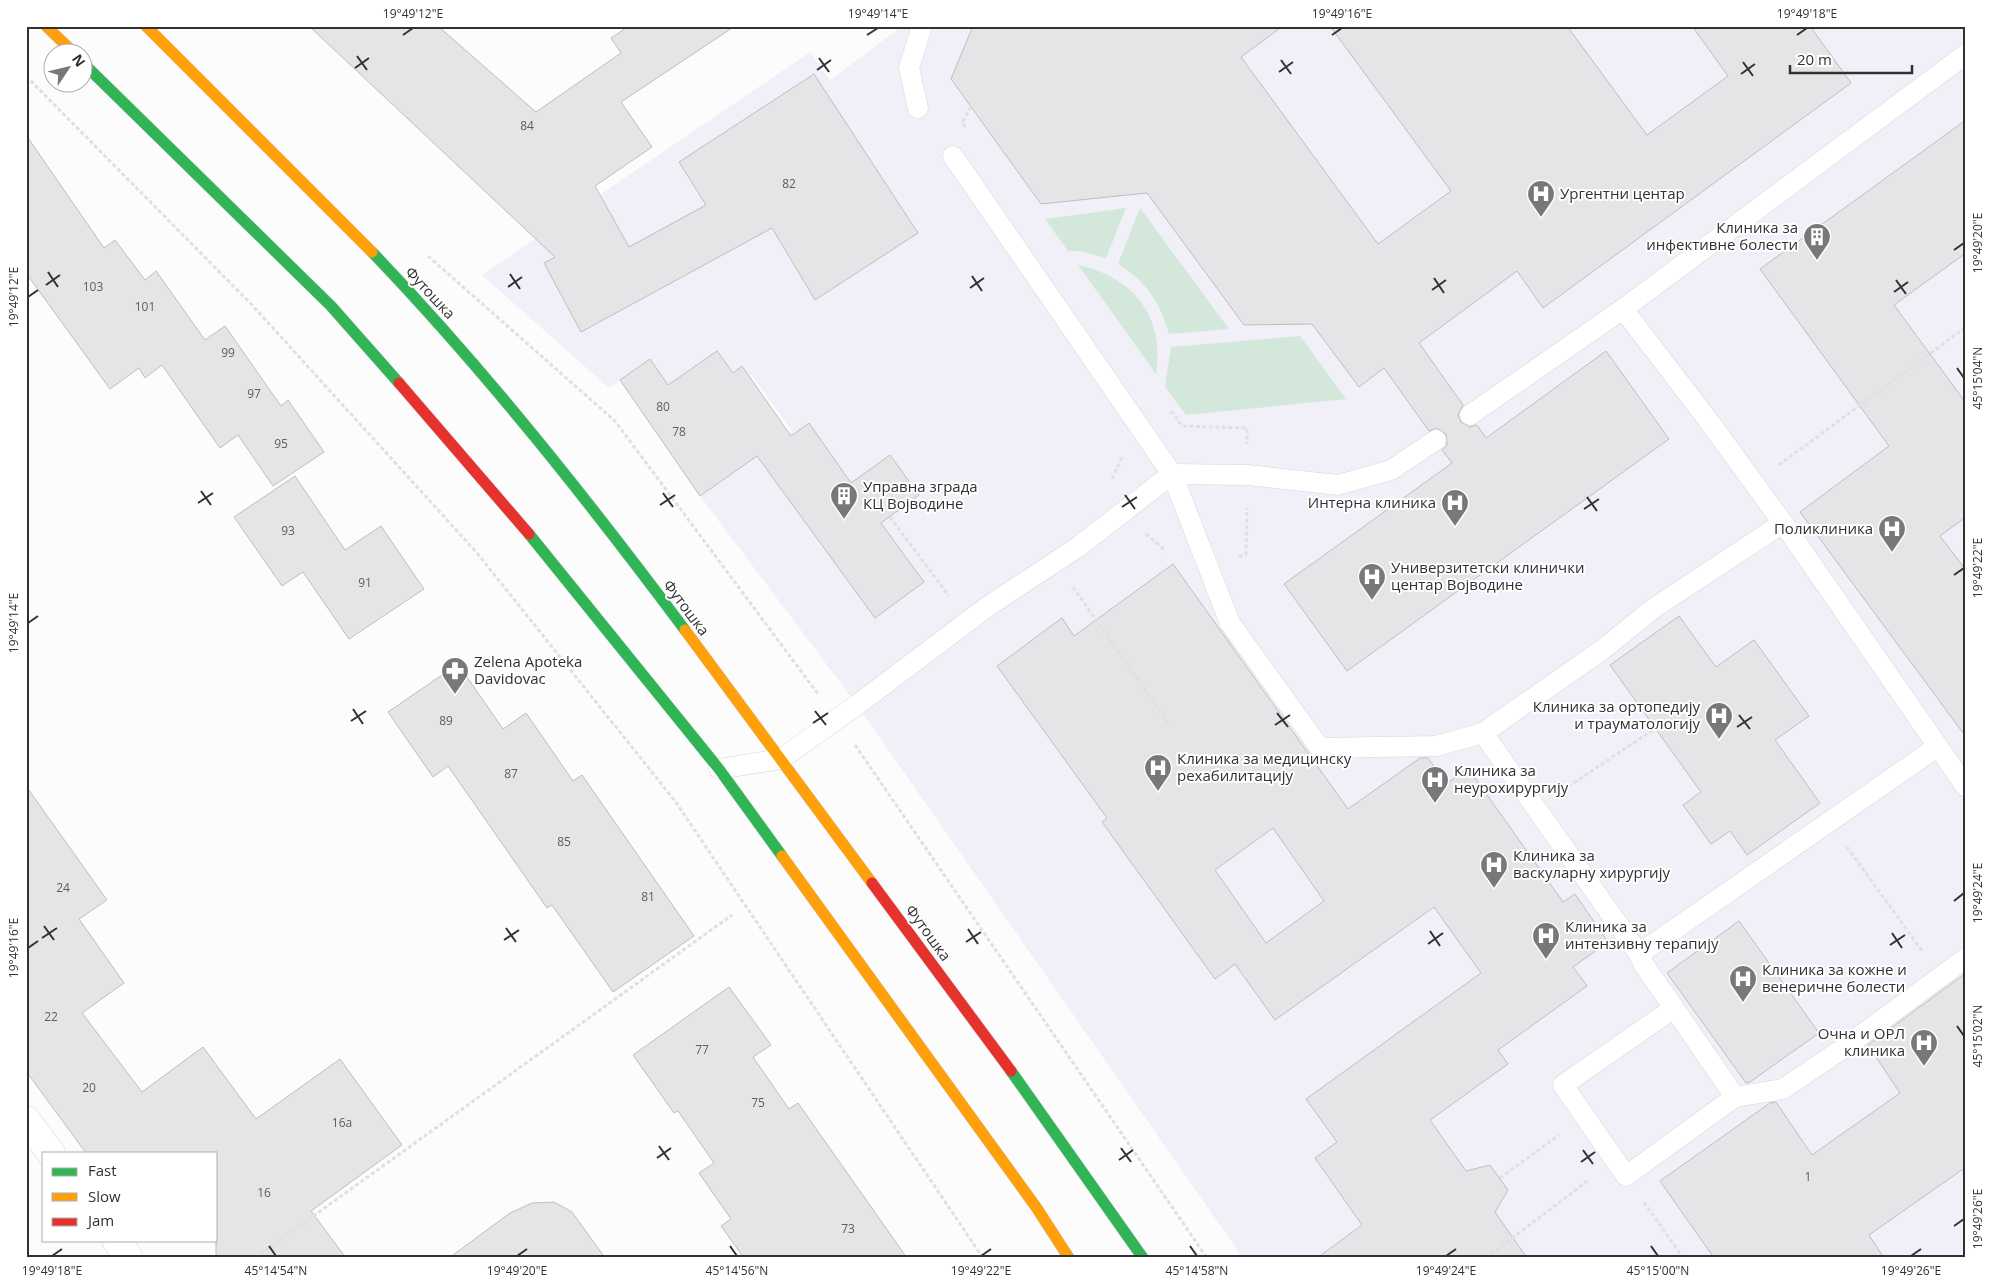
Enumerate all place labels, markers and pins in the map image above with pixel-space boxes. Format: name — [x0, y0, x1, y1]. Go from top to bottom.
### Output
hospital icon: Ургентни центар — [1526, 179, 1556, 218]
place label: Ургентни центар — [1560, 183, 1685, 203]
place label: Клиника за инфективне болести — [1646, 217, 1798, 254]
building icon: Клиника за инфективне болести — [1802, 222, 1832, 261]
place label: Управна зграда КЦ Војводине — [863, 476, 978, 513]
building icon: Управна зграда КЦ Војводине — [829, 481, 859, 520]
hospital icon: Интерна клиника — [1440, 488, 1470, 527]
place label: Интерна клиника — [1308, 492, 1436, 512]
hospital icon: Поликлиника — [1877, 514, 1907, 553]
place label: Поликлиника — [1774, 518, 1873, 538]
place label: Универзитетски клинички центар Војводине — [1391, 557, 1585, 594]
hospital icon: Универзитетски клинички центар Војводине — [1357, 562, 1387, 601]
place label: Zelena Apoteka Davidovac — [474, 651, 582, 688]
pharmacy icon: Zelena Apoteka Davidovac — [440, 656, 470, 695]
place label: Клиника за ортопедију и трауматологију — [1533, 696, 1700, 733]
hospital icon: Клиника за ортопедију и трауматологију — [1704, 701, 1734, 740]
place label: Клиника за медицинску рехабилитацију — [1177, 748, 1352, 785]
hospital icon: Клиника за медицинску рехабилитацију — [1143, 753, 1173, 792]
place label: Клиника за неурохирургију — [1454, 760, 1569, 797]
hospital icon: Клиника за неурохирургију — [1420, 765, 1450, 804]
place label: Клиника за васкуларну хирургију — [1513, 845, 1670, 882]
hospital icon: Клиника за васкуларну хирургију — [1479, 850, 1509, 889]
place label: Клиника за интензивну терапију — [1565, 916, 1719, 953]
hospital icon: Клиника за интензивну терапију — [1531, 921, 1561, 960]
place label: Клиника за кожне и венеричне болести — [1762, 959, 1907, 996]
hospital icon: Клиника за кожне и венеричне болести — [1728, 964, 1758, 1003]
place label: Очна и ОРЛ клиника — [1818, 1023, 1905, 1060]
hospital icon: Очна и ОРЛ клиника — [1909, 1028, 1939, 1067]

